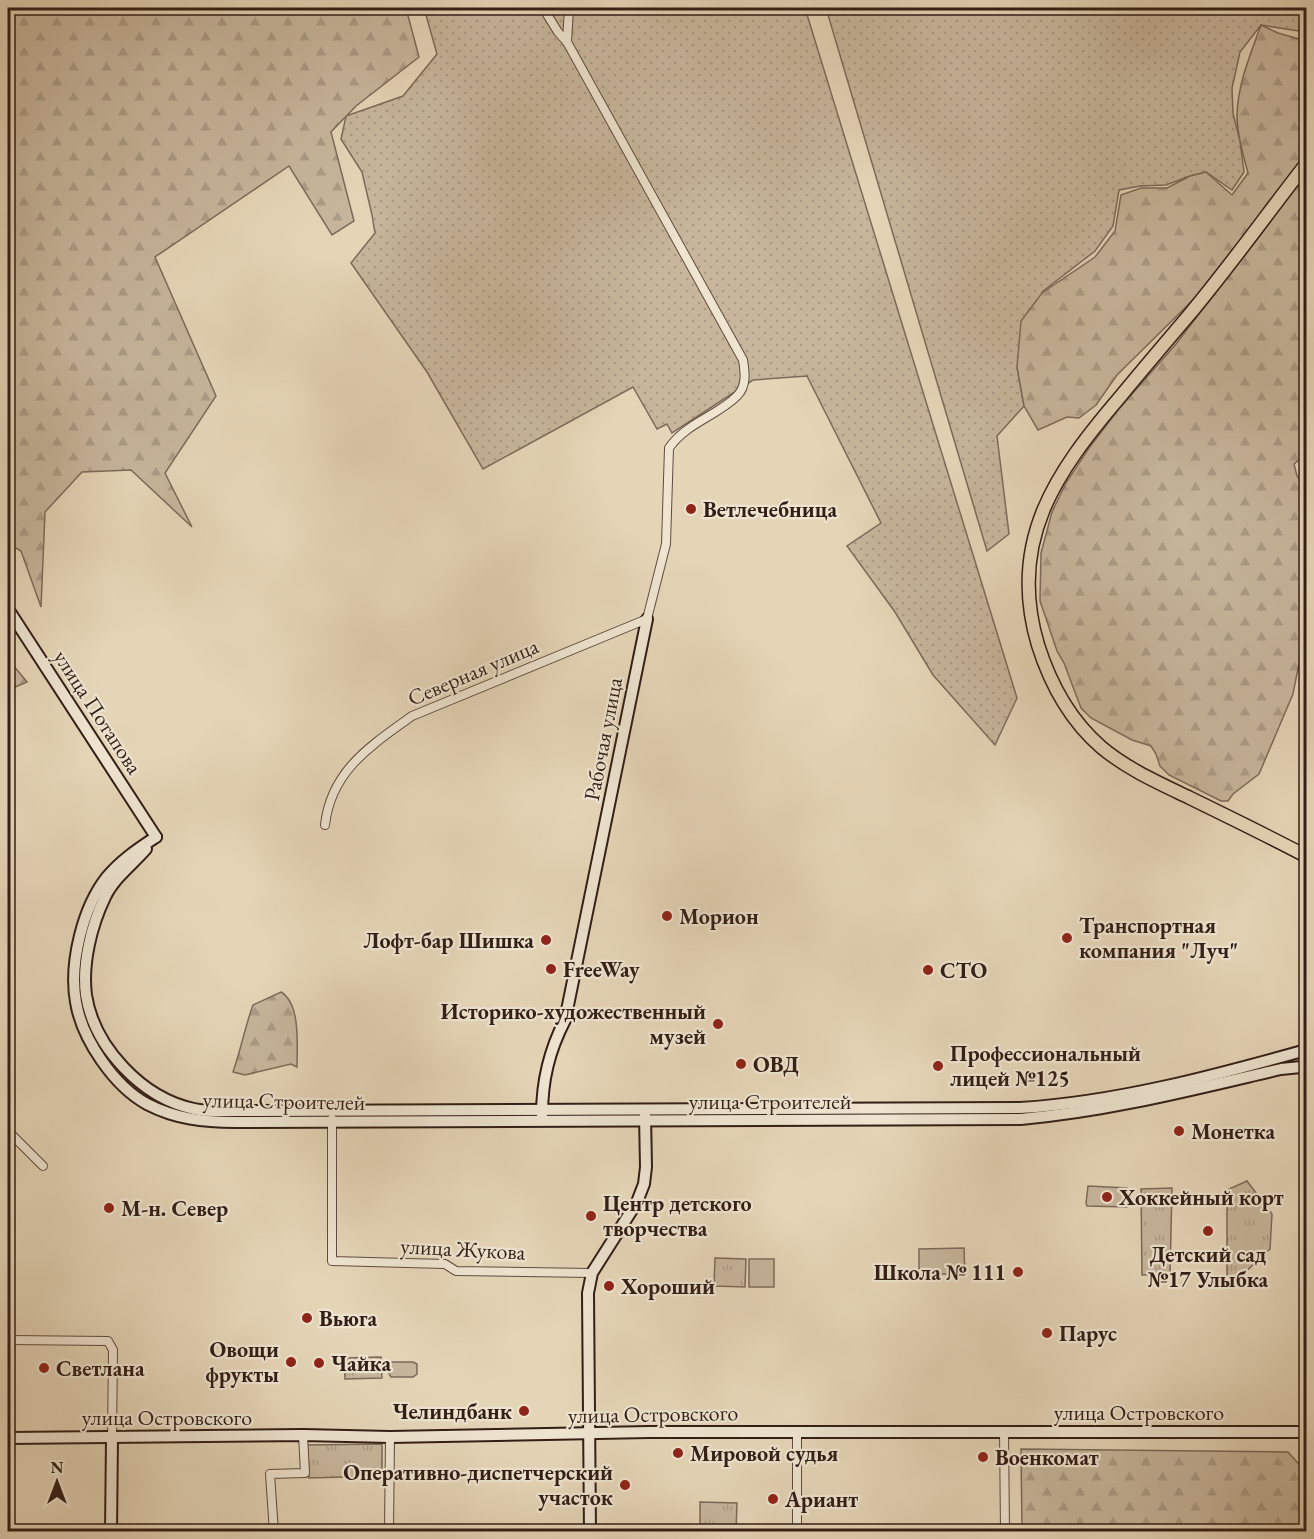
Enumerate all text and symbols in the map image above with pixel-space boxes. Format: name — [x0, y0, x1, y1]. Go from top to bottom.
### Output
place label: Ветлечебница — [703, 495, 838, 524]
marker: Ветлечебница — [684, 502, 698, 516]
street label: Северная улица — [403, 631, 543, 713]
street label: улица Потапова — [47, 644, 149, 780]
street label: Рабочая улица — [577, 675, 629, 803]
place label: Морион — [679, 902, 759, 931]
marker: Морион — [660, 909, 674, 923]
place label: Транспортная компания "Луч" — [1079, 911, 1238, 965]
place label: Лофт-бар Шишка — [363, 926, 534, 955]
marker: Транспортная компания "Луч" — [1060, 931, 1074, 945]
marker: Лофт-бар Шишка — [539, 933, 553, 947]
place label: FreeWay — [563, 955, 640, 984]
place label: СТО — [940, 956, 987, 985]
marker: FreeWay — [544, 962, 558, 976]
marker: СТО — [921, 963, 935, 977]
place label: Историко-художественный музей — [441, 997, 706, 1051]
marker: Историко-художественный музей — [711, 1017, 725, 1031]
place label: Профессиональный лицей №125 — [950, 1039, 1141, 1093]
place label: ОВД — [753, 1050, 799, 1079]
marker: ОВД — [734, 1057, 748, 1071]
marker: Профессиональный лицей №125 — [931, 1059, 945, 1073]
street label: улица Строителей — [202, 1085, 366, 1117]
street label: улица Строителей — [689, 1087, 852, 1116]
place label: Монетка — [1191, 1117, 1275, 1146]
marker: Монетка — [1172, 1124, 1186, 1138]
place label: Хоккейный корт — [1118, 1183, 1284, 1212]
place label: Центр детского творчества — [603, 1189, 752, 1243]
marker: Хоккейный корт — [1100, 1190, 1114, 1204]
place label: М-н. Север — [121, 1194, 228, 1223]
marker: М-н. Север — [102, 1201, 116, 1215]
marker: Центр детского творчества — [584, 1209, 598, 1223]
marker: Детский сад №17 Улыбка — [1201, 1224, 1215, 1238]
street label: улица Жукова — [400, 1231, 526, 1267]
place label: Детский сад №17 Улыбка — [1148, 1240, 1269, 1294]
place label: Школа № 111 — [874, 1258, 1006, 1287]
marker: Школа № 111 — [1011, 1265, 1025, 1279]
place label: Хороший — [620, 1272, 715, 1301]
marker: Хороший — [602, 1279, 616, 1293]
place label: Вьюга — [319, 1304, 378, 1333]
marker: Вьюга — [300, 1311, 314, 1325]
place label: Парус — [1059, 1319, 1117, 1348]
marker: Парус — [1040, 1326, 1054, 1340]
place label: Овощи фрукты — [205, 1335, 279, 1389]
place label: Чайка — [331, 1349, 391, 1378]
place label: Светлана — [56, 1354, 145, 1383]
marker: Овощи фрукты — [284, 1355, 298, 1369]
marker: Чайка — [312, 1356, 326, 1370]
marker: Светлана — [37, 1361, 51, 1375]
place label: Челиндбанк — [392, 1397, 513, 1426]
street label: улица Островского — [568, 1398, 739, 1430]
street label: улица Островского — [1054, 1398, 1224, 1427]
street label: улица Островского — [82, 1403, 252, 1432]
marker: Челиндбанк — [517, 1404, 531, 1418]
place label: Мировой судья — [690, 1439, 839, 1468]
place label: Военкомат — [995, 1443, 1099, 1472]
marker: Мировой судья — [671, 1446, 685, 1460]
marker: Военкомат — [976, 1450, 990, 1464]
north arrow — [27, 1452, 87, 1512]
text: N — [51, 1457, 64, 1478]
place label: Оперативно-диспетчерский участок — [343, 1458, 614, 1512]
marker: Оперативно-диспетчерский участок — [618, 1478, 632, 1492]
place label: Ариант — [784, 1485, 858, 1514]
marker: Ариант — [766, 1492, 780, 1506]

